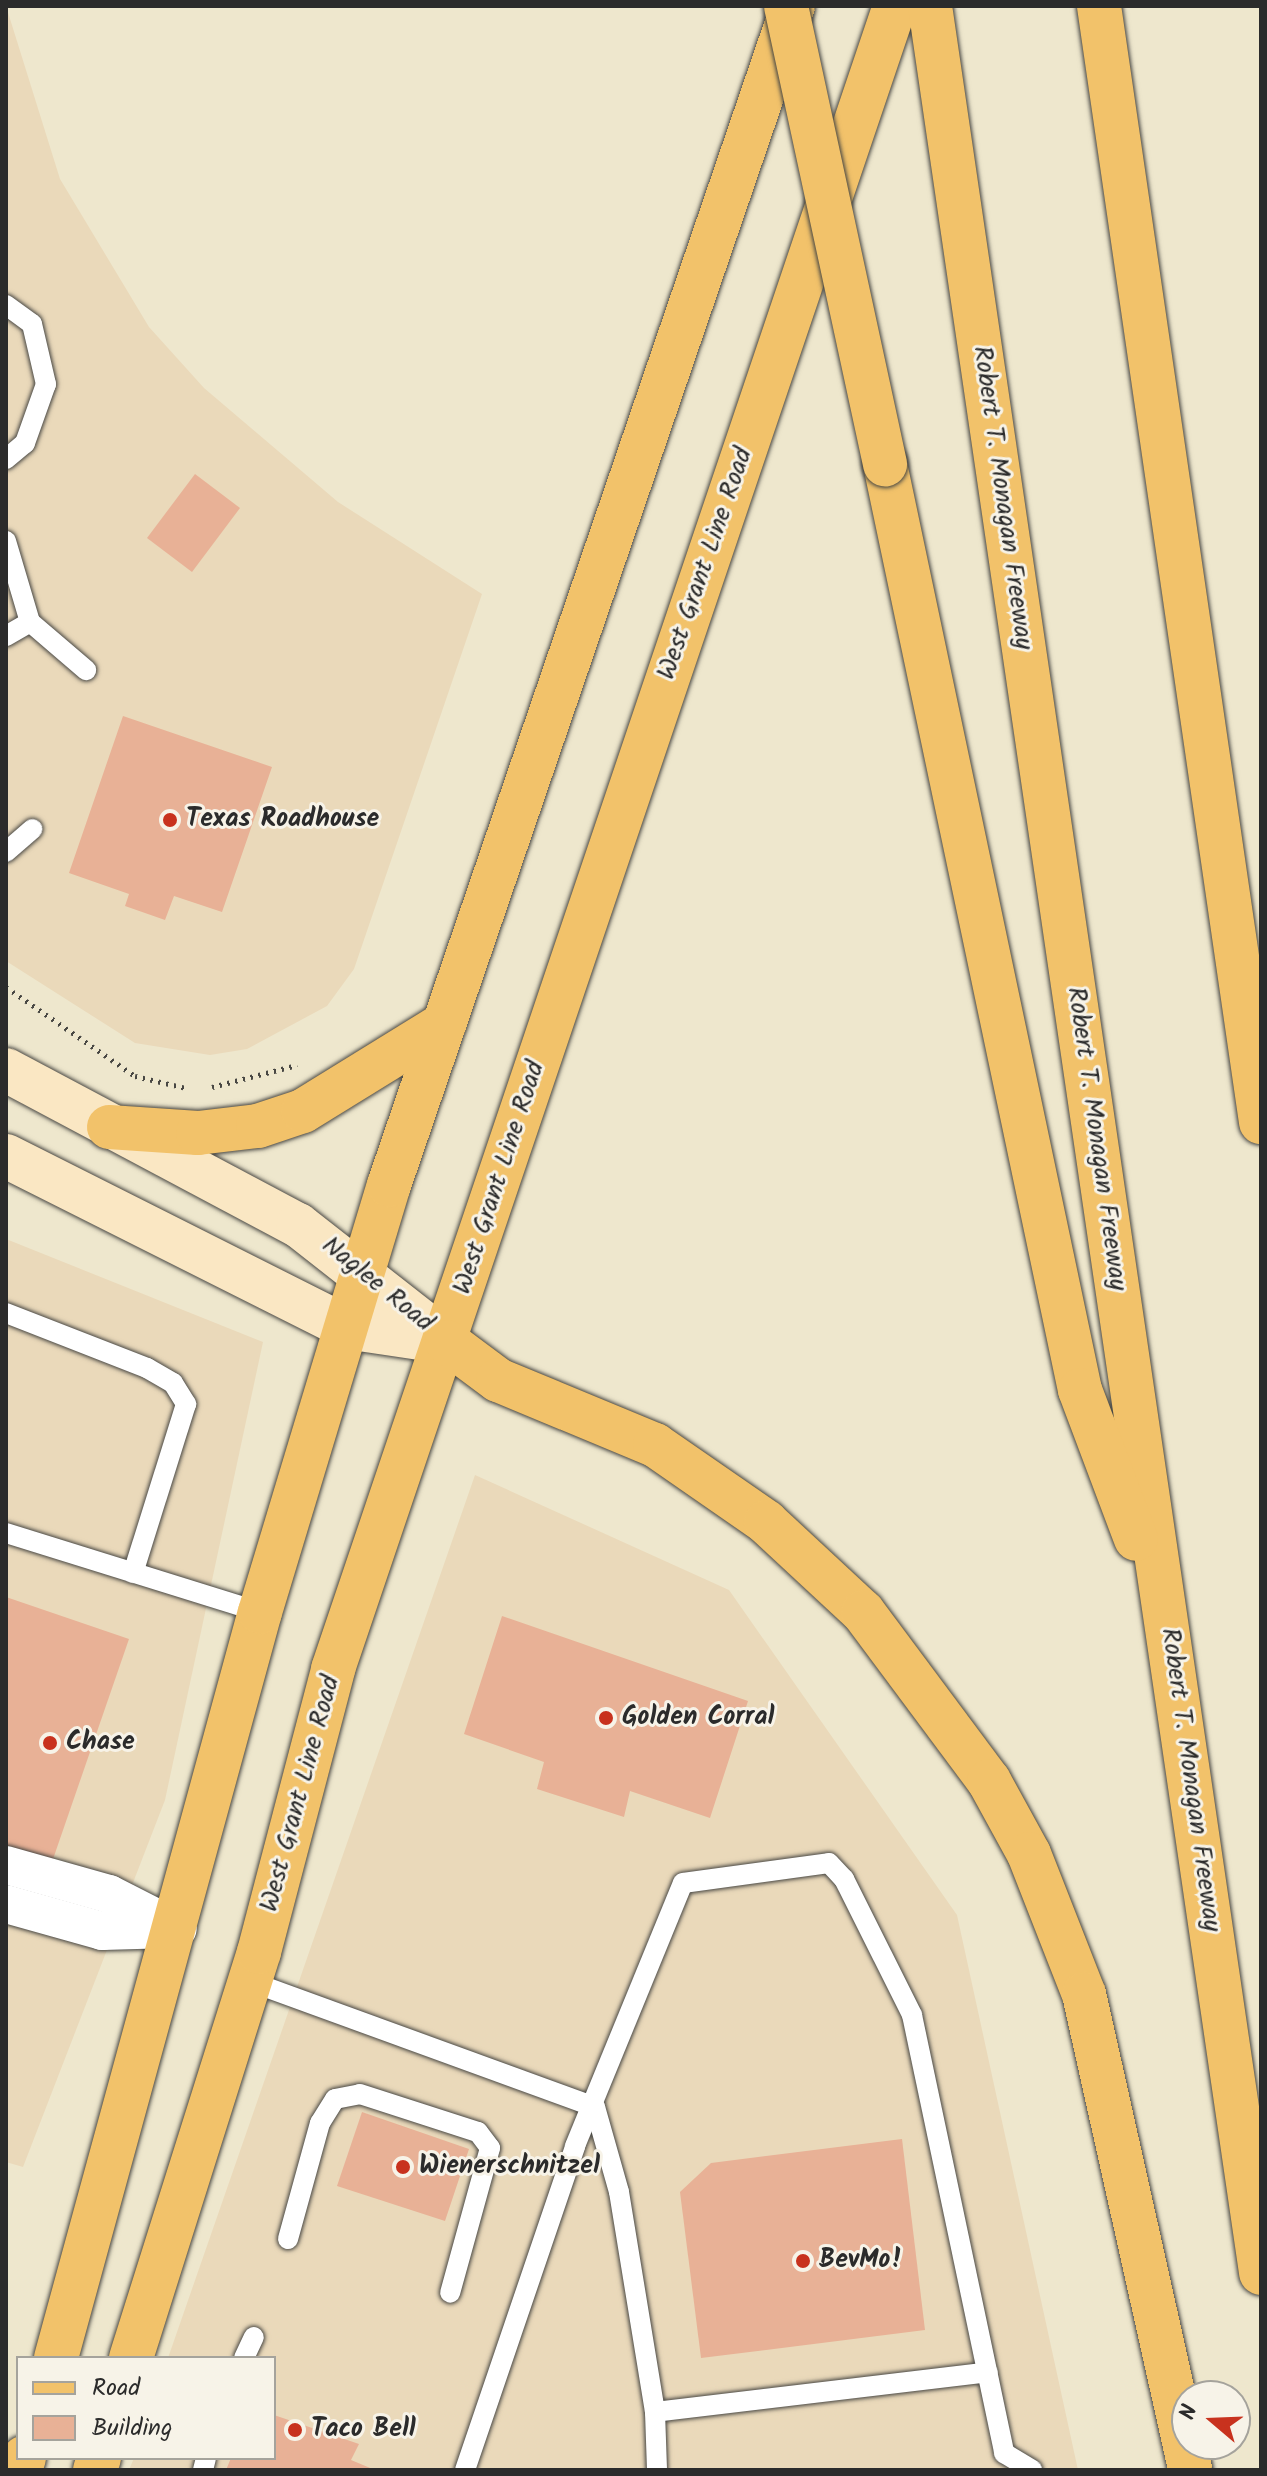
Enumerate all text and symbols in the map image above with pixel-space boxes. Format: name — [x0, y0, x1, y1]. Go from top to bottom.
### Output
street label: Robert T. Monagan Freeway — [965, 344, 1039, 652]
street label: West Grant Line Road — [652, 444, 760, 684]
place label: Texas Roadhouse — [186, 804, 379, 836]
marker: Texas Roadhouse — [161, 811, 179, 829]
street label: Robert T. Monagan Freeway — [1059, 985, 1133, 1293]
street label: West Grant Line Road — [448, 1058, 552, 1298]
street label: Naglee Road — [315, 1231, 439, 1339]
street label: Robert T. Monagan Freeway — [1153, 1626, 1227, 1934]
street label: West Grant Line Road — [254, 1673, 348, 1915]
place label: Golden Corral — [622, 1702, 774, 1734]
marker: Golden Corral — [597, 1709, 615, 1727]
place label: Chase — [66, 1727, 135, 1759]
marker: Chase — [41, 1734, 59, 1752]
place label: Wienerschnitzel — [419, 2151, 600, 2183]
marker: Wienerschnitzel — [394, 2158, 412, 2176]
place label: BevMo! — [819, 2245, 903, 2277]
marker: BevMo! — [794, 2252, 812, 2270]
legend — [16, 2356, 276, 2460]
text: Road — [92, 2369, 140, 2408]
north arrow — [1171, 2380, 1251, 2460]
text: N — [1171, 2400, 1209, 2425]
text: Building — [92, 2409, 172, 2448]
place label: Taco Bell — [311, 2414, 416, 2446]
marker: Taco Bell — [286, 2421, 304, 2439]

